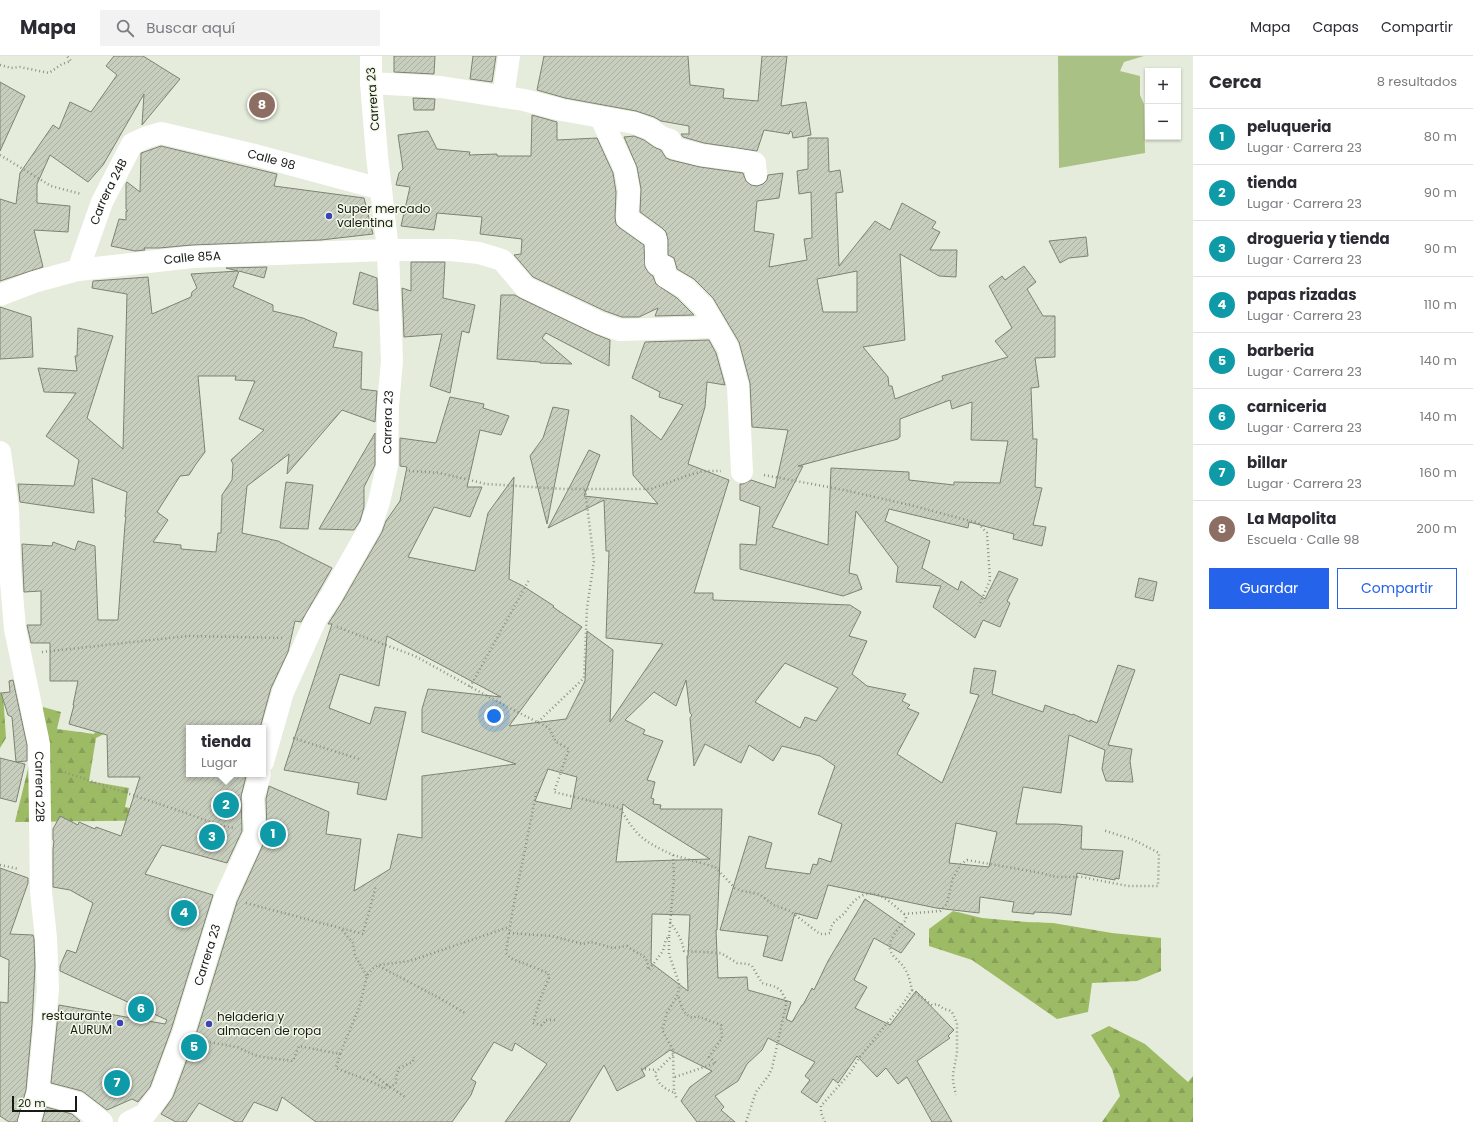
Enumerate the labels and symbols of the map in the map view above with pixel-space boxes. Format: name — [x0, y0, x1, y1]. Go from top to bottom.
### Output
street label: Carrera 23 — [362, 67, 383, 131]
pin: 8 — [249, 90, 275, 120]
street label: Calle 98 — [246, 145, 297, 174]
street label: Carrera 24B — [86, 156, 131, 227]
place label: Super mercado valentina — [337, 200, 431, 231]
marker: Super mercado valentina — [324, 211, 334, 221]
street label: Calle 85A — [163, 247, 221, 268]
street label: Carrera 23 — [378, 390, 397, 454]
your location — [484, 706, 504, 726]
street label: Carrera 22B — [31, 751, 49, 822]
pin: 2 — [213, 790, 239, 820]
pin: 1 — [260, 819, 286, 849]
pin: 3 — [199, 822, 225, 852]
pin: 4 — [171, 898, 197, 928]
street label: Carrera 23 — [189, 922, 224, 988]
pin: 6 — [128, 994, 154, 1024]
place label: restaurante AURUM — [42, 1007, 112, 1038]
place label: heladeria y almacen de ropa — [217, 1008, 321, 1039]
marker: restaurante AURUM — [115, 1018, 125, 1028]
marker: heladeria y almacen de ropa — [204, 1019, 214, 1029]
pin: 5 — [181, 1032, 207, 1062]
pin: 7 — [104, 1068, 130, 1098]
scale bar — [12, 1094, 77, 1113]

